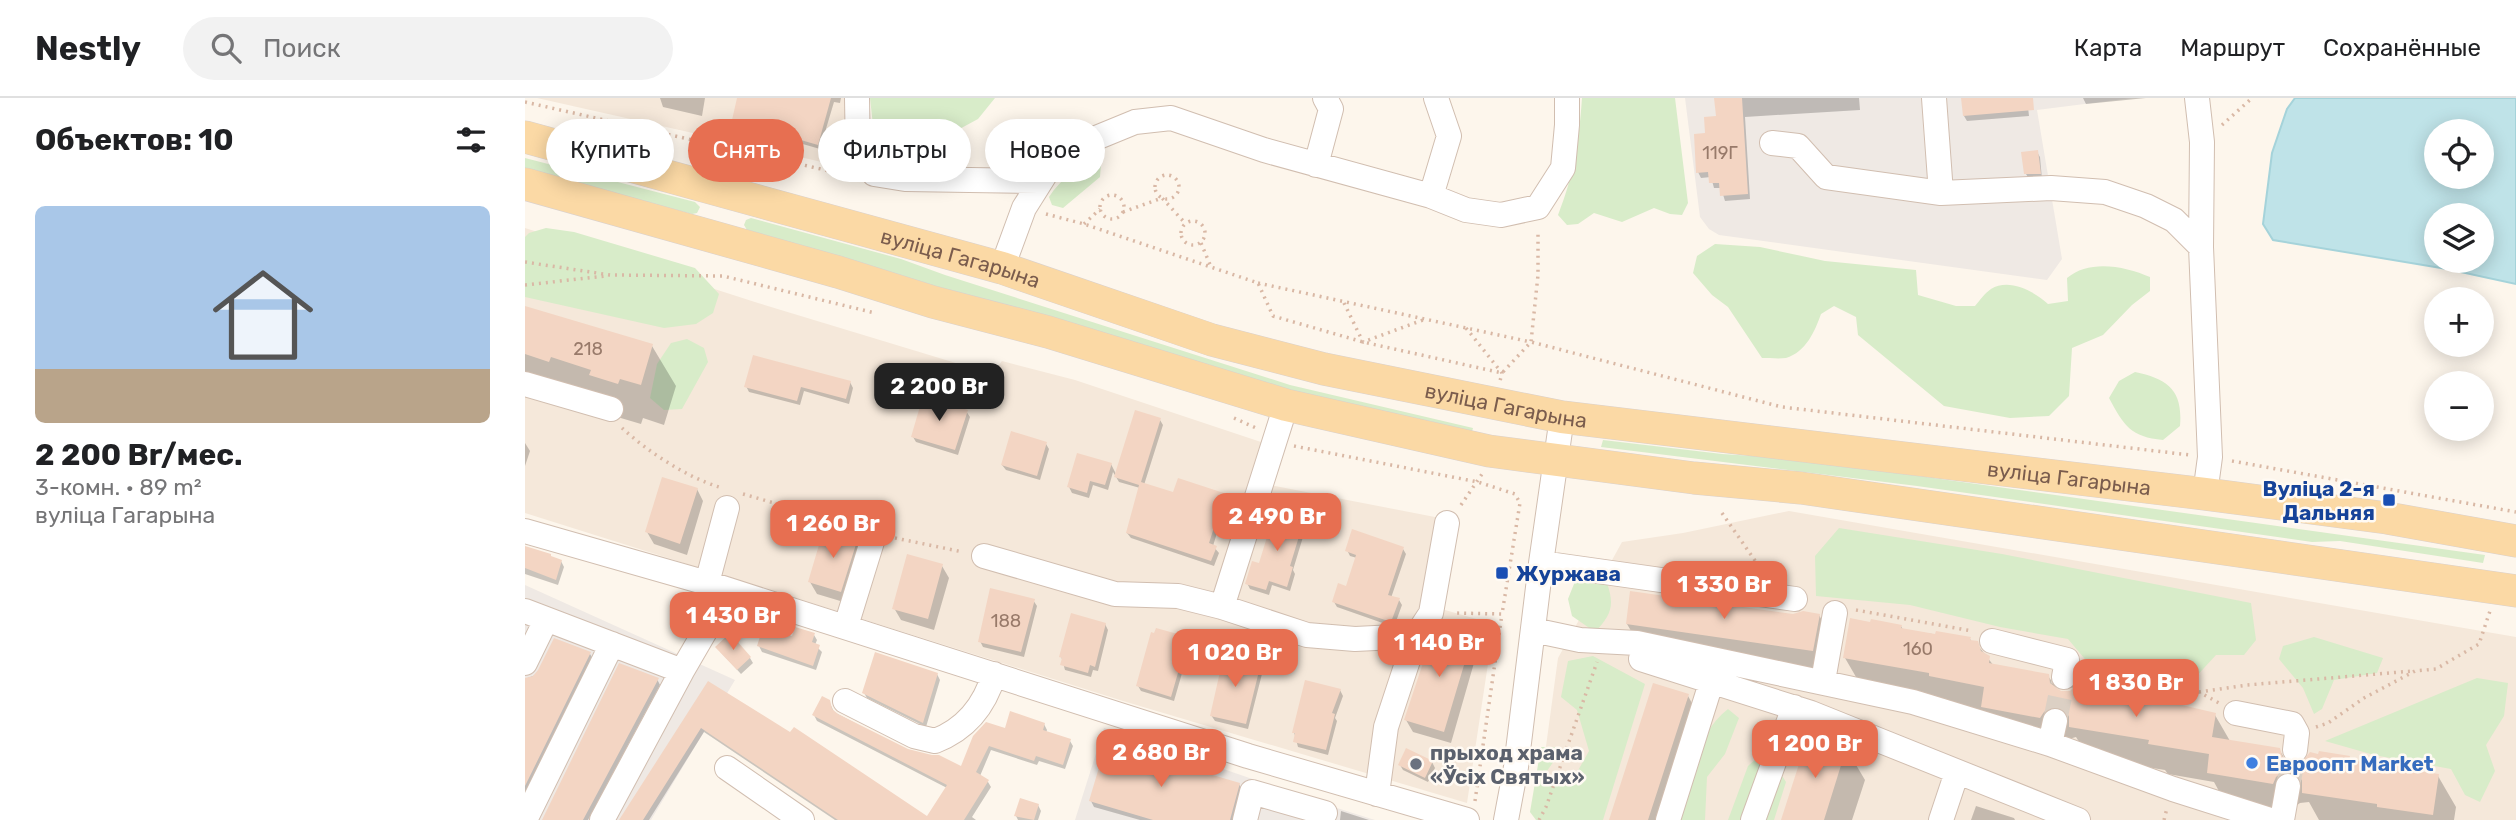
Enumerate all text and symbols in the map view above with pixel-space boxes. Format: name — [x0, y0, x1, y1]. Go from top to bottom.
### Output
search box — [183, 17, 673, 80]
text: Nestly — [35, 29, 141, 68]
icon: search — [207, 29, 245, 67]
text: Поиск — [263, 33, 341, 64]
text: Карта — [2074, 34, 2142, 62]
text: Маршрут — [2180, 34, 2285, 62]
text: Сохранённые — [2323, 34, 2481, 62]
chip: Купить — [546, 119, 674, 182]
chip: Снять — [688, 119, 804, 182]
chip: Фильтры — [818, 119, 971, 182]
chip: Новое — [985, 119, 1105, 182]
map controls — [2424, 119, 2494, 441]
button: locate — [2424, 119, 2494, 189]
icon: filters — [452, 121, 490, 159]
text: Объектов: 10 — [35, 122, 234, 158]
house number: 119Г — [1702, 142, 1738, 164]
button: layers — [2424, 203, 2494, 273]
street label: вуліца Гагарына — [878, 223, 1044, 293]
icon: home — [200, 252, 326, 378]
button: + — [2424, 287, 2494, 357]
house number: 218 — [573, 338, 603, 360]
pin: 2 200 Br — [867, 364, 1011, 423]
button: − — [2424, 371, 2494, 441]
text: 2 200 Br — [890, 372, 988, 400]
street label: вуліца Гагарына — [1423, 377, 1588, 432]
text: 2 200 Br/мес. — [35, 437, 243, 473]
street label: вуліца Гагарына — [1986, 456, 2152, 500]
text: 3-комн. · 89 m² — [35, 473, 201, 501]
place label: Вуліца 2-я Дальняя — [2263, 476, 2375, 525]
marker: Вуліца 2-я Дальняя — [2381, 492, 2397, 508]
pin: 2 490 Br — [1205, 494, 1349, 553]
pin: 1 260 Br — [761, 500, 905, 560]
text: вуліца Гагарына — [35, 501, 215, 529]
text: 2 490 Br — [1228, 502, 1326, 530]
text: 1 260 Br — [786, 509, 880, 537]
place label: Журжава — [1516, 561, 1621, 586]
pin: 1 330 Br — [1652, 561, 1796, 621]
marker: Журжава — [1494, 565, 1510, 581]
text: 1 330 Br — [1677, 570, 1771, 598]
pin: 1 430 Br — [661, 592, 805, 652]
text: 1 430 Br — [686, 601, 780, 629]
house number: 188 — [991, 610, 1021, 632]
pin: 1 140 Br — [1367, 620, 1511, 679]
text: 1 140 Br — [1394, 628, 1484, 656]
pin: 1 020 Br — [1163, 630, 1307, 689]
text: 1 020 Br — [1188, 638, 1282, 666]
house number: 160 — [1903, 638, 1933, 660]
pin: 1 830 Br — [2064, 660, 2208, 719]
text: 1 830 Br — [2089, 668, 2183, 696]
pin: 1 200 Br — [1743, 720, 1887, 780]
text: 1 200 Br — [1768, 729, 1862, 757]
pin: 2 680 Br — [1089, 730, 1233, 789]
text: 2 680 Br — [1112, 738, 1210, 766]
place label: прыход храма «Ўсіх Святых» — [1430, 740, 1585, 789]
place label: Евроопт Market — [2266, 751, 2434, 776]
marker: Евроопт Market — [2244, 755, 2260, 771]
marker: прыход храма «Ўсіх Святых» — [1408, 756, 1424, 772]

